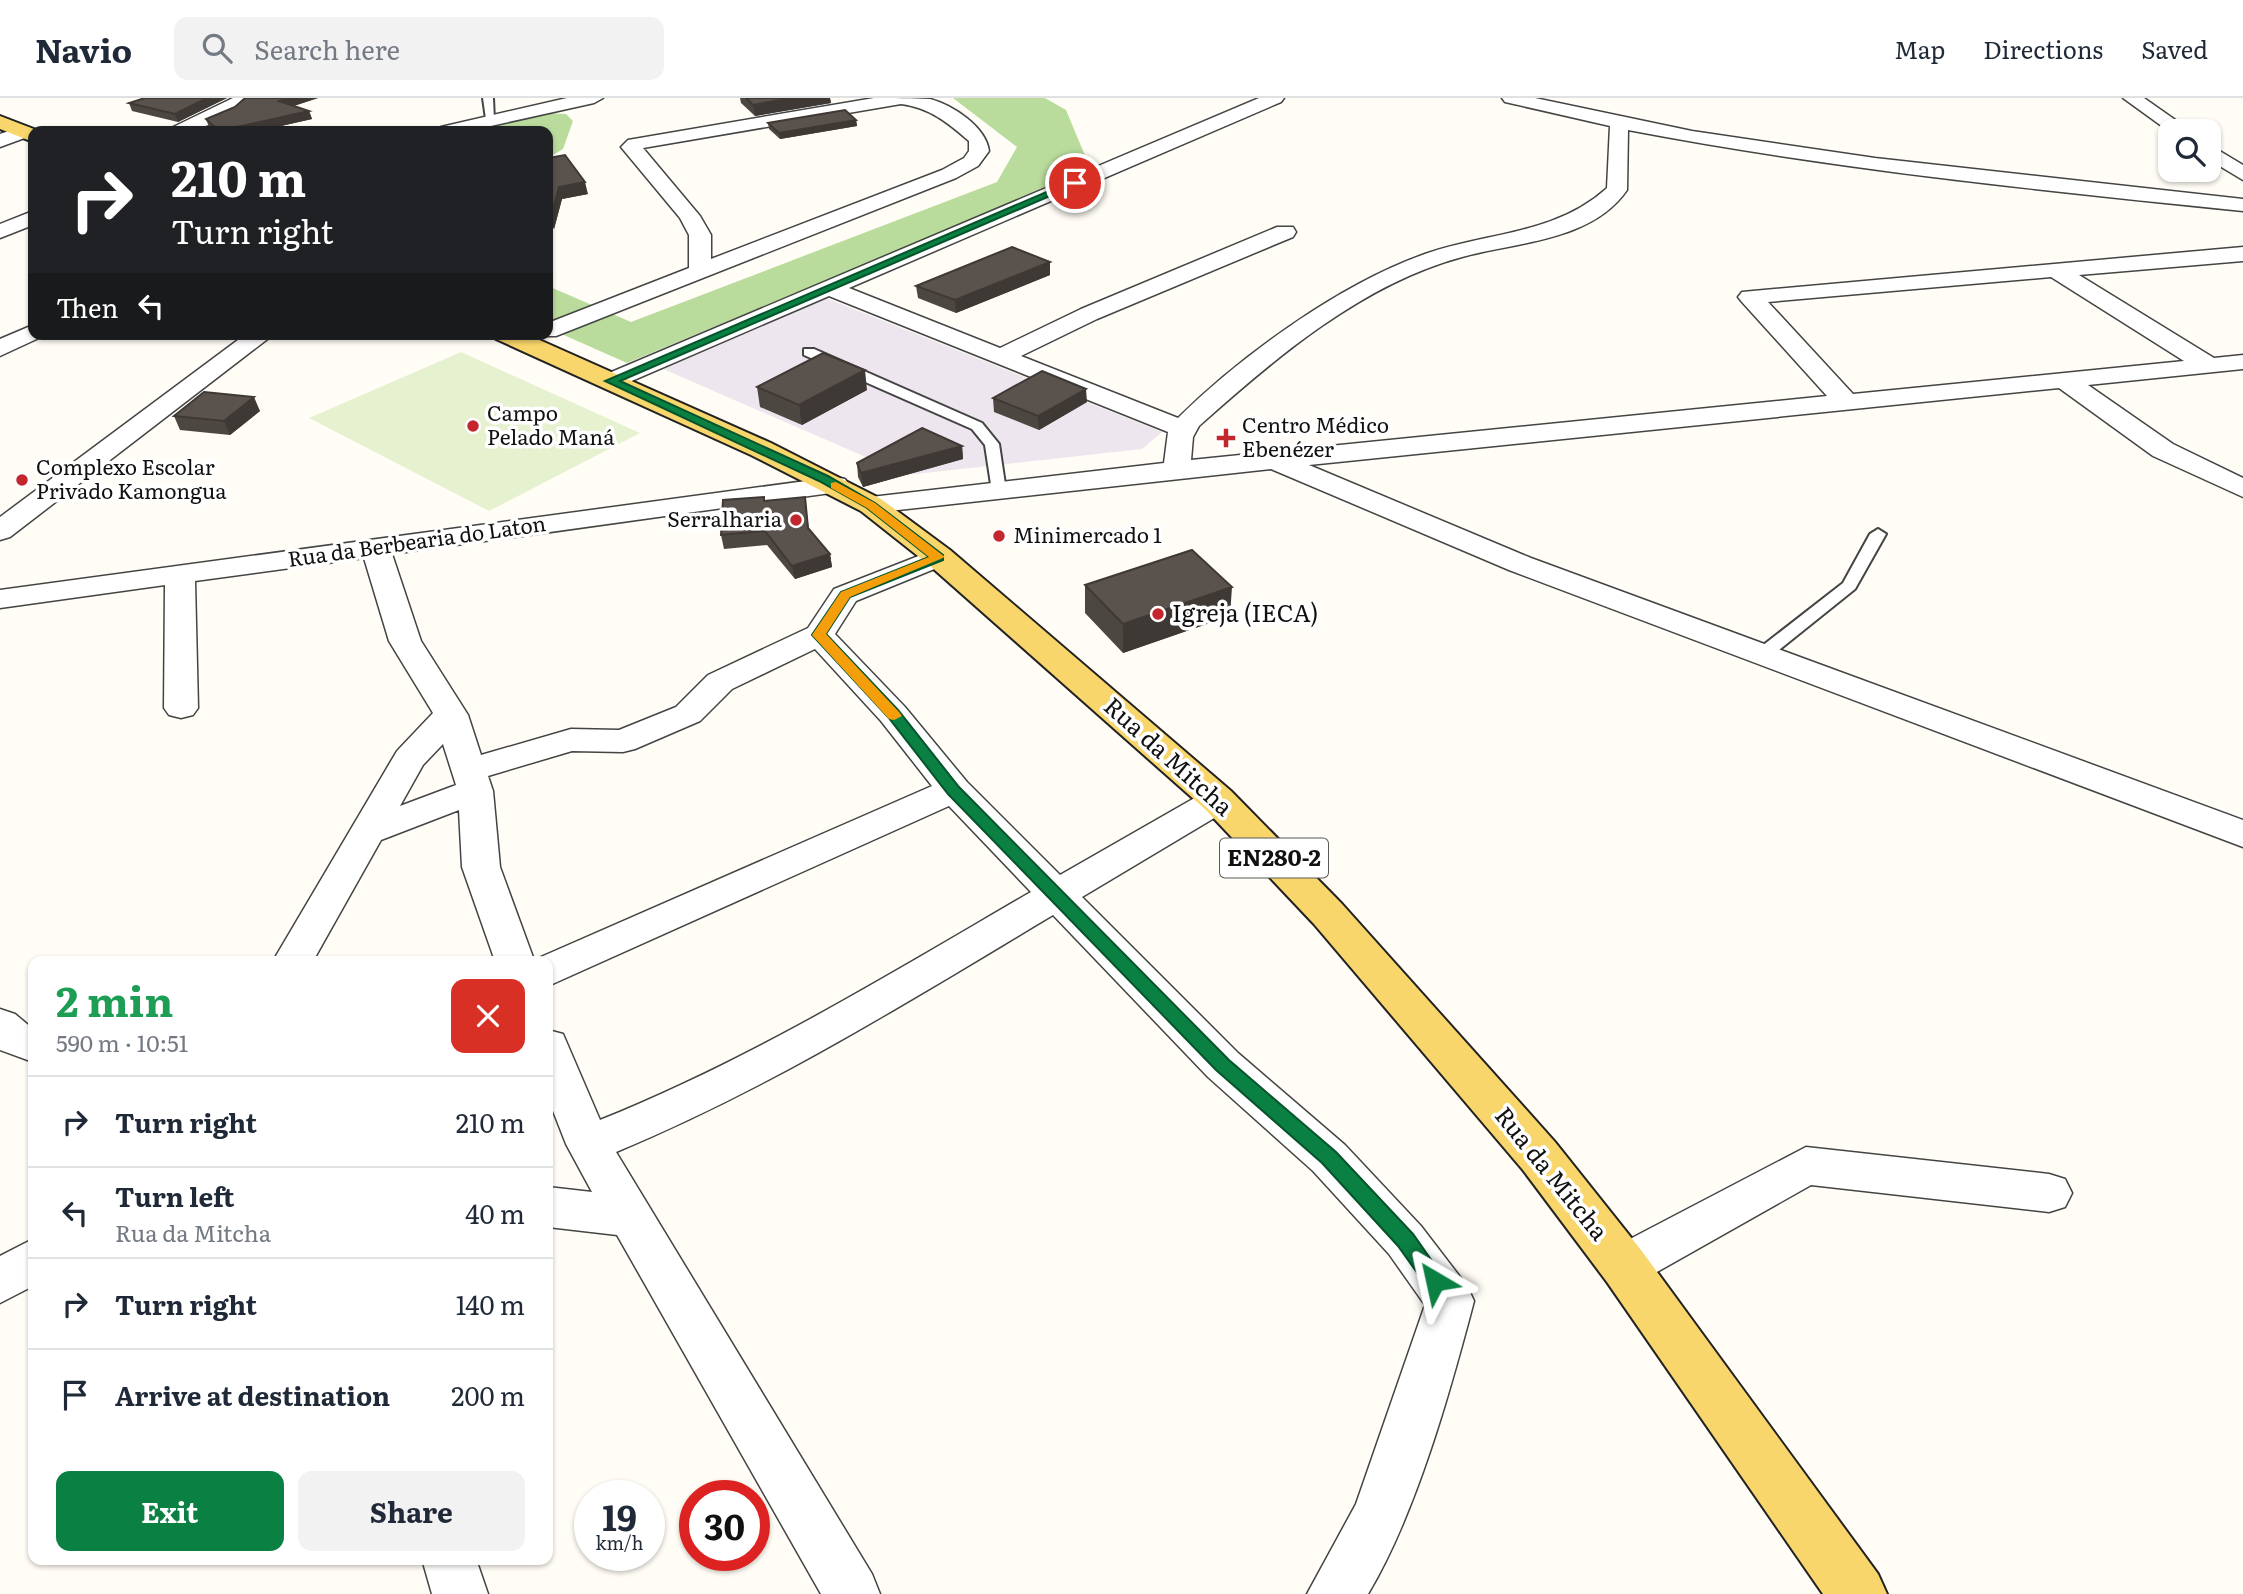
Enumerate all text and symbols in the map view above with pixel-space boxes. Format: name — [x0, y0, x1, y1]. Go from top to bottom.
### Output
search box — [174, 17, 664, 80]
text: Navio — [35, 24, 132, 73]
icon: search — [198, 29, 236, 67]
text: Search here — [254, 29, 400, 68]
text: Map — [1894, 31, 1945, 66]
text: Directions — [1983, 31, 2103, 66]
text: Saved — [2141, 31, 2208, 66]
map controls — [2158, 119, 2221, 182]
button: search — [2158, 119, 2221, 182]
text: 210 m — [171, 139, 306, 212]
pin — [1045, 153, 1105, 213]
icon: right — [56, 154, 147, 245]
icon: arrive — [1056, 164, 1094, 202]
text: Turn right — [171, 206, 333, 254]
text: Then — [56, 287, 118, 326]
icon: left — [132, 287, 170, 325]
place label: Campo Pelado Maná — [487, 396, 615, 451]
place label: Centro Médico Ebenézer — [1242, 408, 1389, 463]
marker: Campo Pelado Maná — [465, 418, 481, 434]
marker: Centro Médico Ebenézer — [1216, 428, 1236, 448]
place label: Complexo Escolar Privado Kamongua — [36, 450, 227, 505]
marker: Complexo Escolar Privado Kamongua — [14, 472, 30, 488]
place label: Serralharia — [667, 502, 783, 533]
street label: Rua da Berbearia do Laton — [286, 506, 548, 573]
marker: Serralharia — [788, 512, 804, 528]
place label: Minimercado 1 — [1013, 518, 1162, 549]
marker: Minimercado 1 — [991, 528, 1007, 544]
place label: Igreja (IECA) — [1172, 594, 1319, 629]
marker: Igreja (IECA) — [1150, 606, 1166, 622]
street label: Rua da Mitcha — [1097, 688, 1242, 823]
road number: EN280-2 — [1220, 838, 1328, 878]
text: 2 min — [56, 968, 173, 1030]
button: close — [451, 979, 525, 1053]
text: 590 m · 10:51 — [56, 1025, 188, 1059]
street label: Rua da Mitcha — [1488, 1098, 1618, 1247]
text: Turn right — [115, 1102, 257, 1141]
text: 210 m — [456, 1102, 525, 1141]
icon: right — [56, 1103, 94, 1141]
text: Turn left — [115, 1176, 234, 1215]
text: 40 m — [465, 1193, 525, 1232]
icon: left — [56, 1194, 94, 1232]
text: Rua da Mitcha — [115, 1215, 271, 1249]
position arrow — [1398, 1244, 1472, 1318]
text: Turn right — [115, 1284, 257, 1323]
text: 140 m — [456, 1284, 525, 1323]
icon: right — [56, 1285, 94, 1323]
text: Arrive at destination — [115, 1375, 390, 1414]
text: 200 m — [451, 1375, 525, 1414]
icon: arrive — [56, 1376, 94, 1414]
button: Exit — [56, 1471, 284, 1551]
button: Share — [298, 1471, 525, 1551]
speed limit sign: 30 — [679, 1480, 770, 1571]
text: 19 — [602, 1490, 637, 1542]
text: km/h — [596, 1529, 643, 1556]

